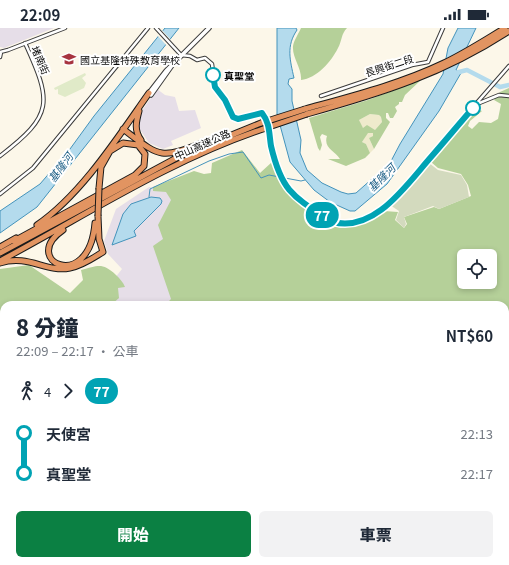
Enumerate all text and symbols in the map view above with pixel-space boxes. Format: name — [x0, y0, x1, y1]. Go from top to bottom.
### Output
text: 22:09 — [20, 4, 60, 25]
street label: 堵南街 — [28, 43, 54, 77]
street label: 長興街二段 — [363, 50, 415, 80]
school or university icon: 國立基隆特殊教育學校 — [61, 51, 77, 67]
place label: 國立基隆特殊教育學校 — [80, 52, 180, 67]
marker: 真聖堂 — [205, 67, 221, 83]
place label: 真聖堂 — [224, 68, 254, 83]
unlabelled marker — [465, 100, 481, 116]
street label: 中山高速公路 — [172, 125, 232, 163]
water label: 基隆河 — [44, 147, 77, 185]
water label: 基隆河 — [364, 158, 400, 194]
line badge: 77 — [304, 202, 340, 228]
text: 77 — [314, 205, 330, 225]
map controls — [457, 249, 497, 289]
button: locate — [457, 249, 497, 289]
text: 8 分鐘 — [16, 310, 78, 342]
text: NT$60 — [446, 325, 493, 346]
text: 22:09 – 22:17 · 公車 — [16, 341, 139, 360]
icon: walk — [16, 380, 38, 402]
icon: forward — [57, 380, 79, 402]
text: 77 — [93, 381, 110, 401]
text: 4 — [44, 382, 51, 401]
text: 天使宮 — [46, 423, 91, 444]
text: 22:13 — [461, 424, 493, 443]
text: 真聖堂 — [46, 463, 91, 484]
text: 22:17 — [461, 464, 493, 483]
button: 開始 — [16, 511, 251, 557]
button: 車票 — [259, 511, 493, 557]

